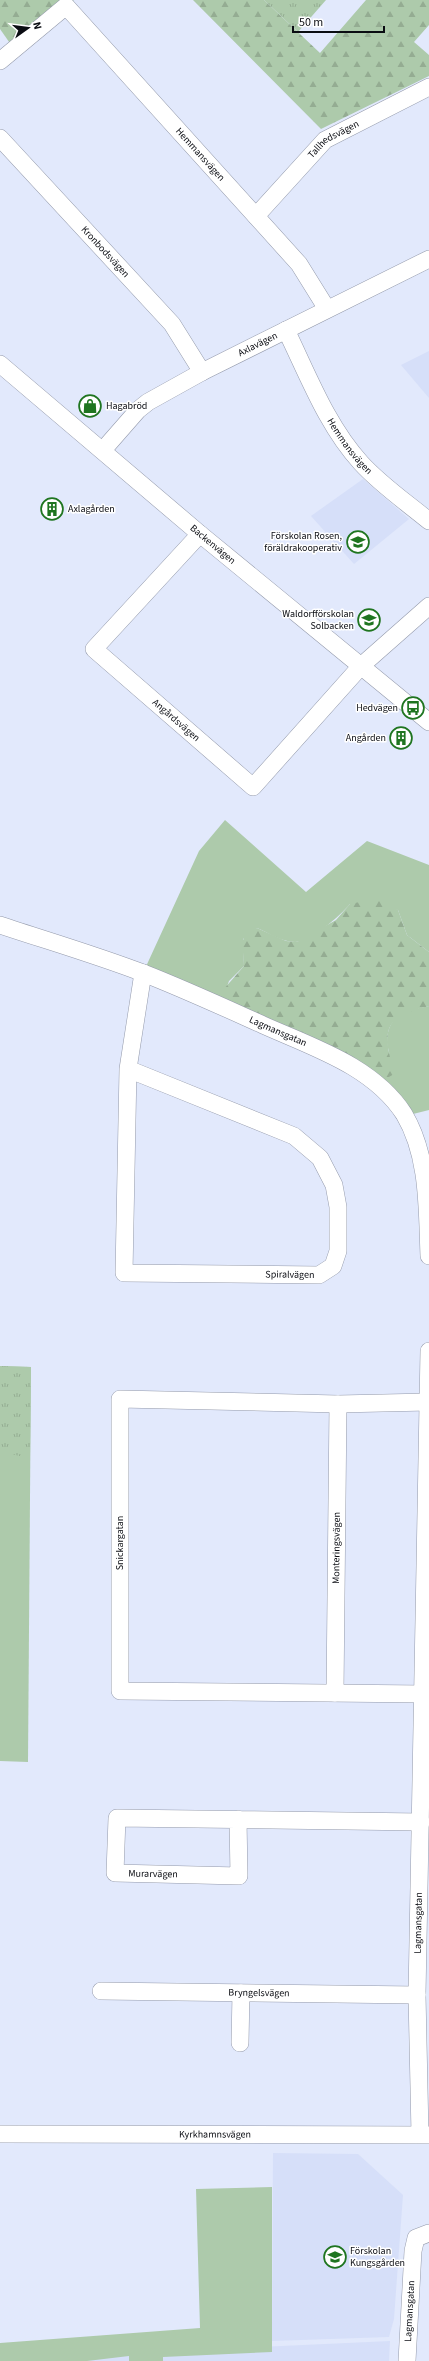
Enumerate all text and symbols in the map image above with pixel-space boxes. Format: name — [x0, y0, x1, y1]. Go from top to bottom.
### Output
north arrow — [8, 8, 48, 48]
scale bar — [293, 8, 384, 34]
text: 50 m — [299, 14, 323, 31]
text: N — [29, 20, 45, 31]
street label: Tallhedsvägen — [305, 117, 361, 161]
street label: Hemmansvägen — [172, 125, 228, 184]
street label: Kronbodsvägen — [78, 223, 133, 281]
street label: Axlavägen — [236, 329, 280, 360]
shop icon: Hagabröd — [77, 393, 103, 419]
place label: Hagabröd — [106, 399, 147, 413]
street label: Hemmansvägen — [324, 416, 375, 478]
building icon: Axlagården — [39, 496, 65, 522]
place label: Axlagården — [68, 502, 115, 516]
street label: Backenvägen — [187, 521, 239, 568]
place label: Förskolan Rosen, föräldrakooperativ — [264, 529, 342, 555]
school or university icon: Förskolan Rosen, föräldrakooperativ — [345, 529, 371, 555]
place label: Waldorfförskolan Solbacken — [282, 607, 354, 633]
school or university icon: Waldorfförskolan Solbacken — [356, 607, 382, 633]
bus stop icon: Hedvägen — [400, 695, 426, 721]
street label: Angårdsvägen — [149, 696, 203, 745]
place label: Hedvägen — [356, 701, 398, 715]
building icon: Angården — [388, 725, 414, 751]
place label: Angården — [346, 731, 386, 745]
street label: Lagmansgatan — [247, 1013, 309, 1050]
street label: Spiralvägen — [265, 1267, 315, 1282]
street label: Monteringsvägen — [329, 1512, 344, 1584]
street label: Snickargatan — [113, 1516, 127, 1570]
street label: Murarvägen — [128, 1867, 178, 1881]
street label: Lagmansgatan — [411, 1892, 426, 1954]
street label: Bryngelsvägen — [228, 1986, 290, 2000]
street label: Kyrkhamnsvägen — [179, 2127, 251, 2142]
school or university icon: Förskolan Kungsgården — [322, 2244, 348, 2270]
place label: Förskolan Kungsgården — [350, 2244, 405, 2270]
street label: Lagmansgatan — [401, 2280, 418, 2342]

